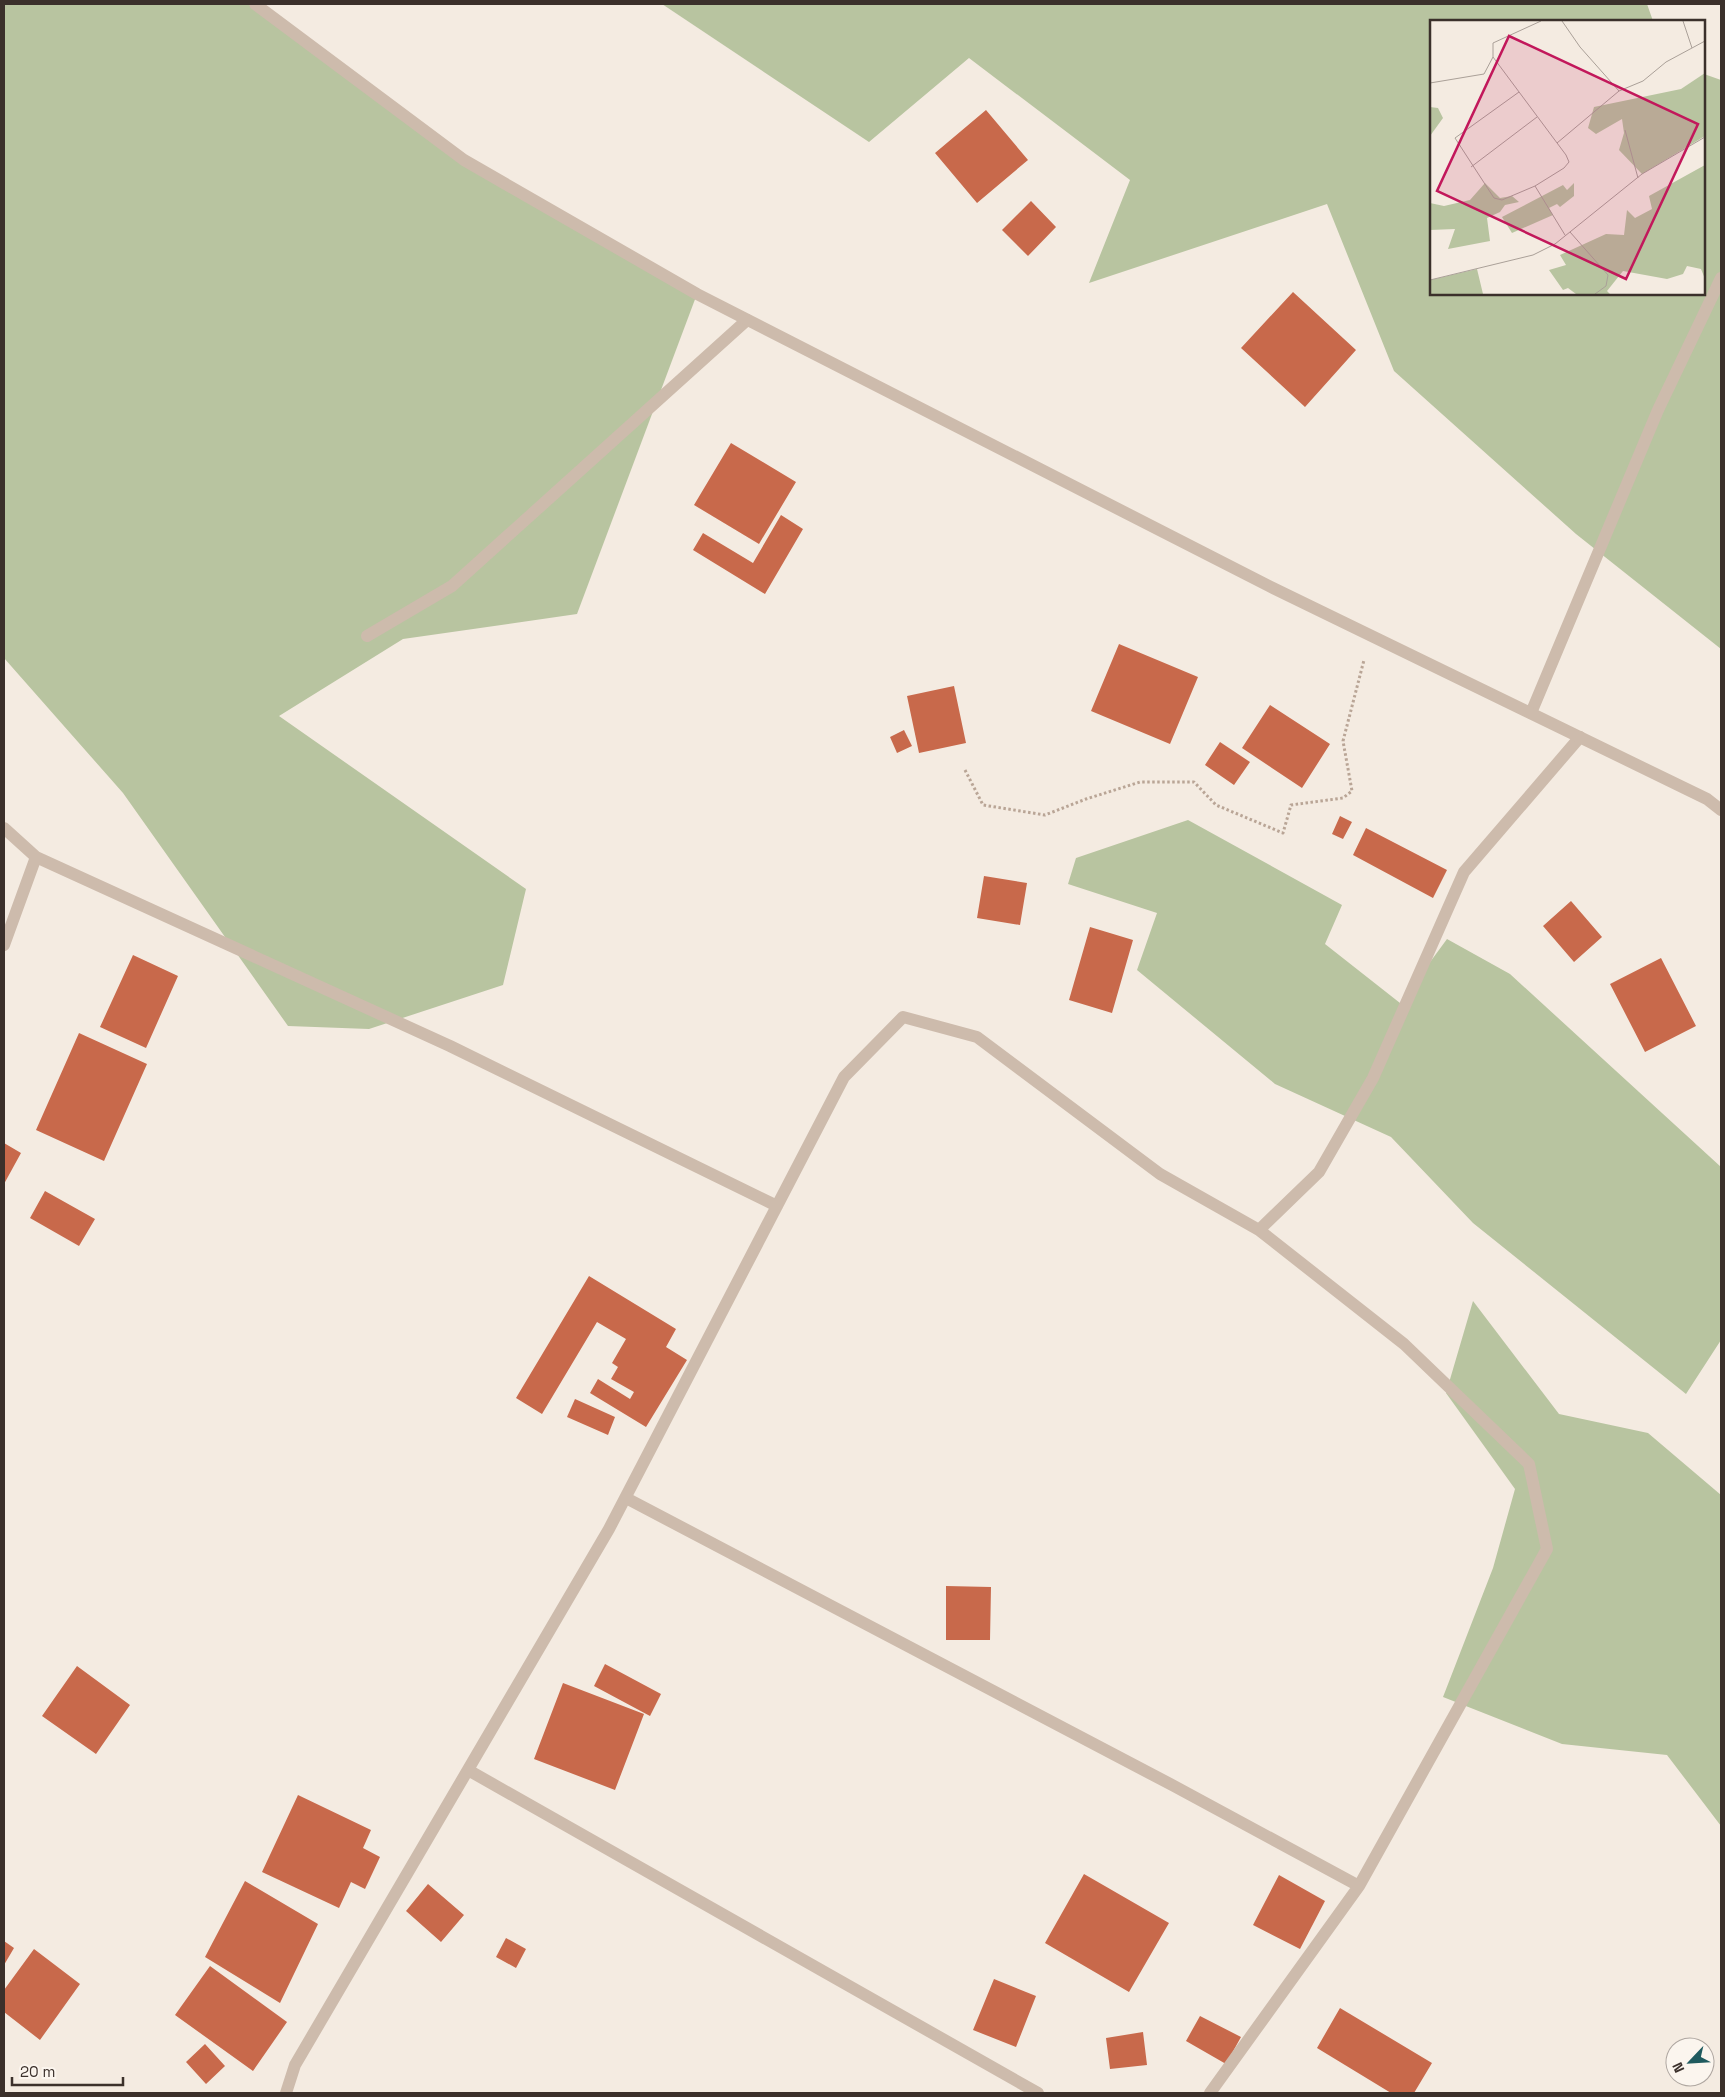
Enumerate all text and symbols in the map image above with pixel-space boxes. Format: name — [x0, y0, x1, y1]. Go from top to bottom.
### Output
inset map — [1430, 20, 1705, 295]
north arrow — [1665, 2037, 1715, 2087]
scale bar — [12, 2054, 124, 2086]
text: N — [1668, 2059, 1688, 2076]
text: 20 m — [20, 2062, 55, 2081]

